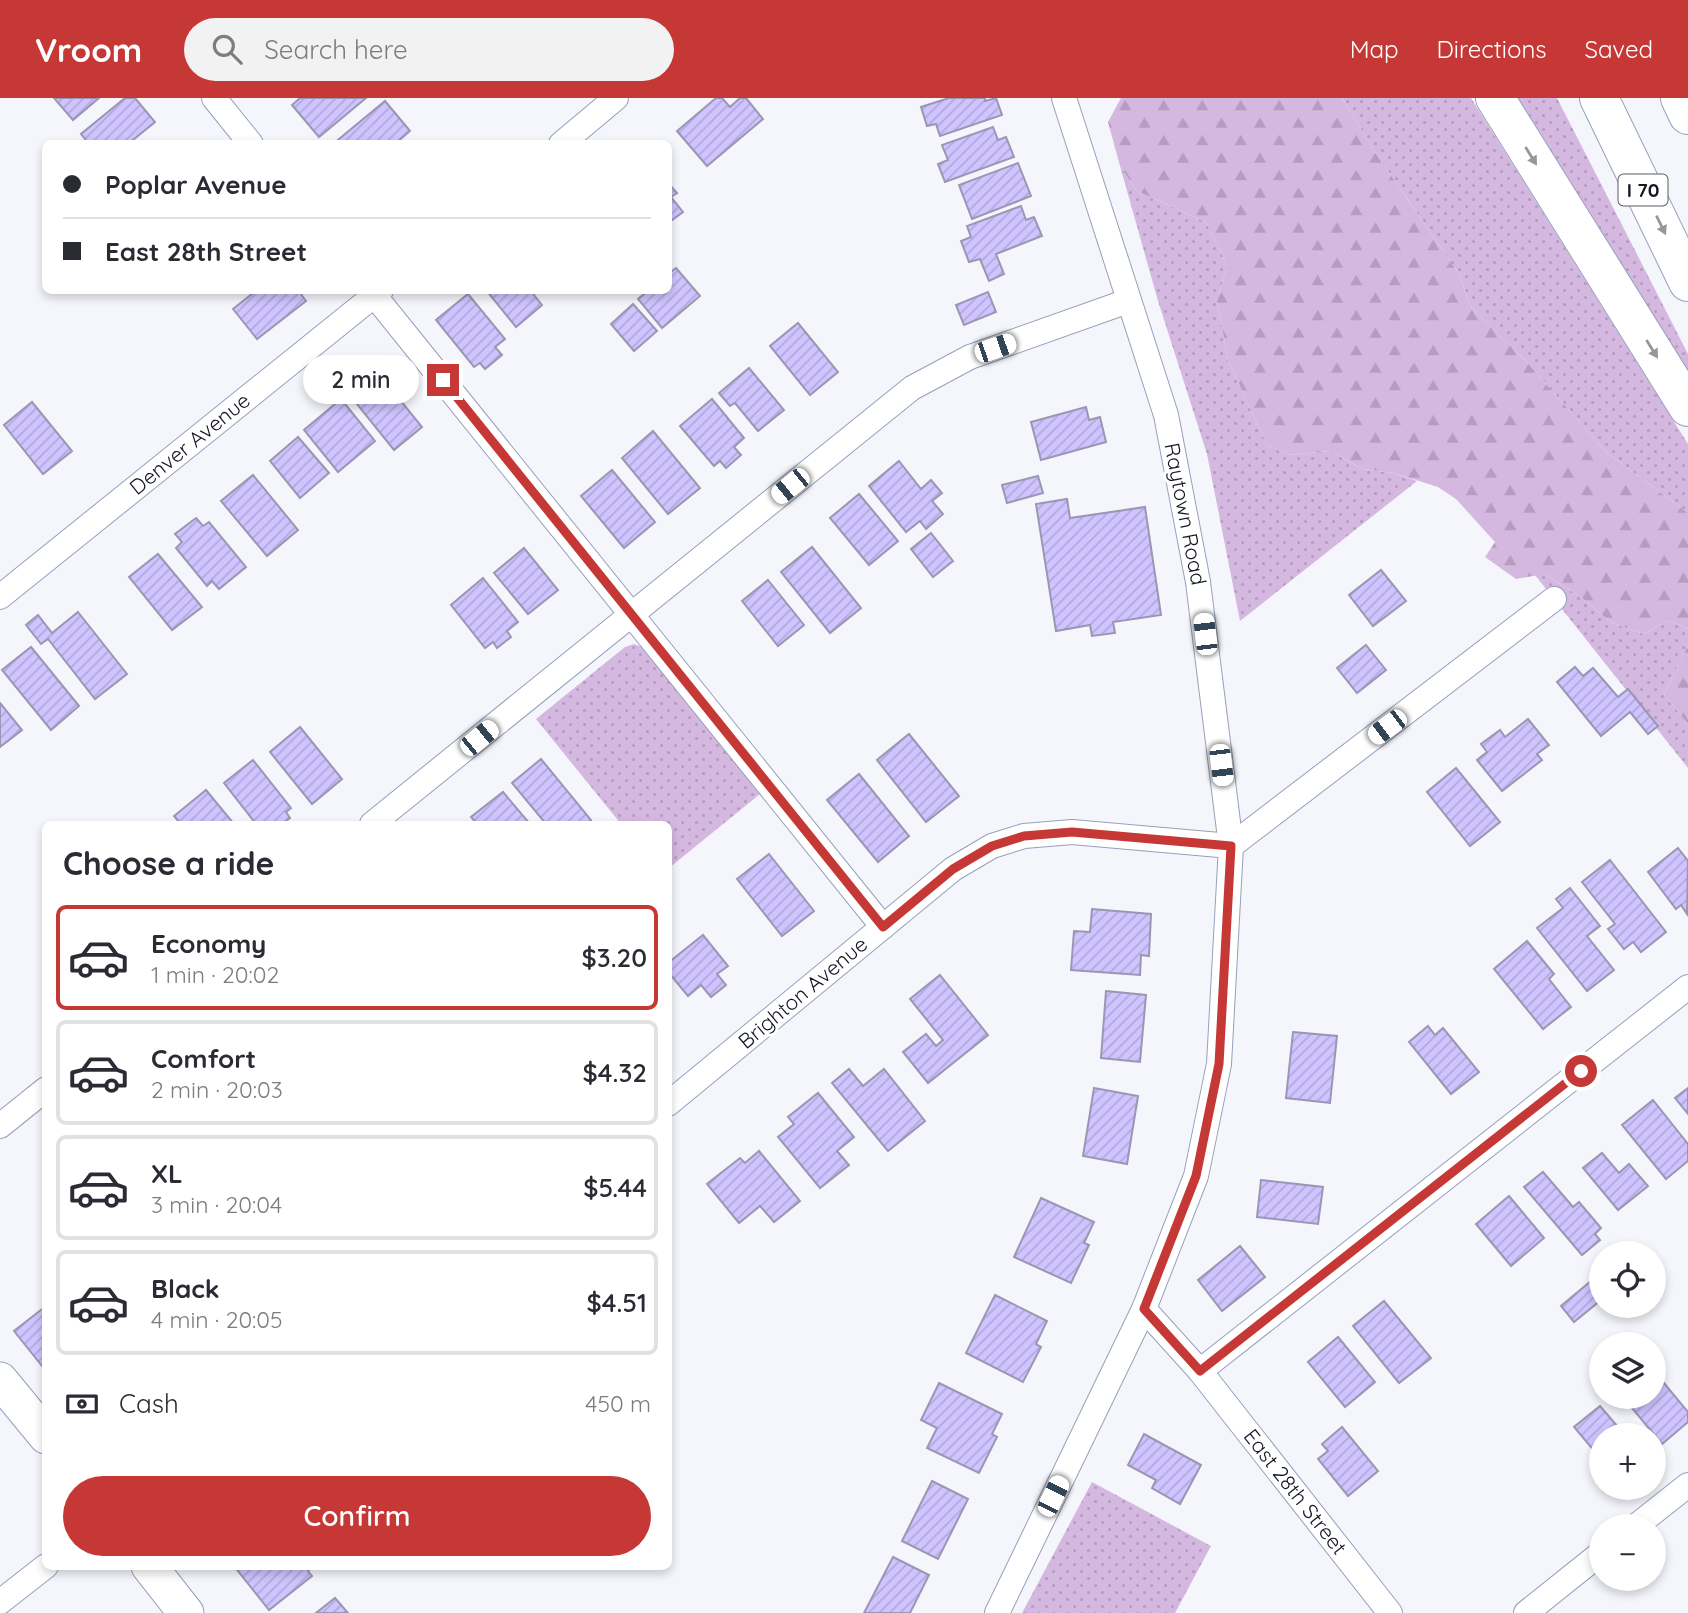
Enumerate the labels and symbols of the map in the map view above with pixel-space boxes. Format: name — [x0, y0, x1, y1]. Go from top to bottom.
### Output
one-way arrow — [1525, 146, 1538, 166]
road number: I 70 — [1618, 174, 1668, 206]
one-way arrow — [1655, 215, 1666, 235]
car — [972, 331, 1019, 365]
one-way arrow — [1645, 339, 1658, 359]
callout: 2 min — [303, 356, 418, 404]
route end — [427, 364, 459, 396]
street label: Denver Avenue — [124, 387, 255, 500]
street label: Raytown Road — [1159, 441, 1213, 587]
car — [768, 465, 813, 507]
car — [1193, 612, 1218, 656]
car — [1364, 706, 1411, 748]
car — [457, 717, 502, 759]
car — [1209, 743, 1234, 787]
street label: Brighton Avenue — [732, 931, 872, 1054]
route start — [1565, 1055, 1597, 1087]
street label: East 28th Street — [1239, 1423, 1353, 1559]
car — [1035, 1473, 1072, 1519]

